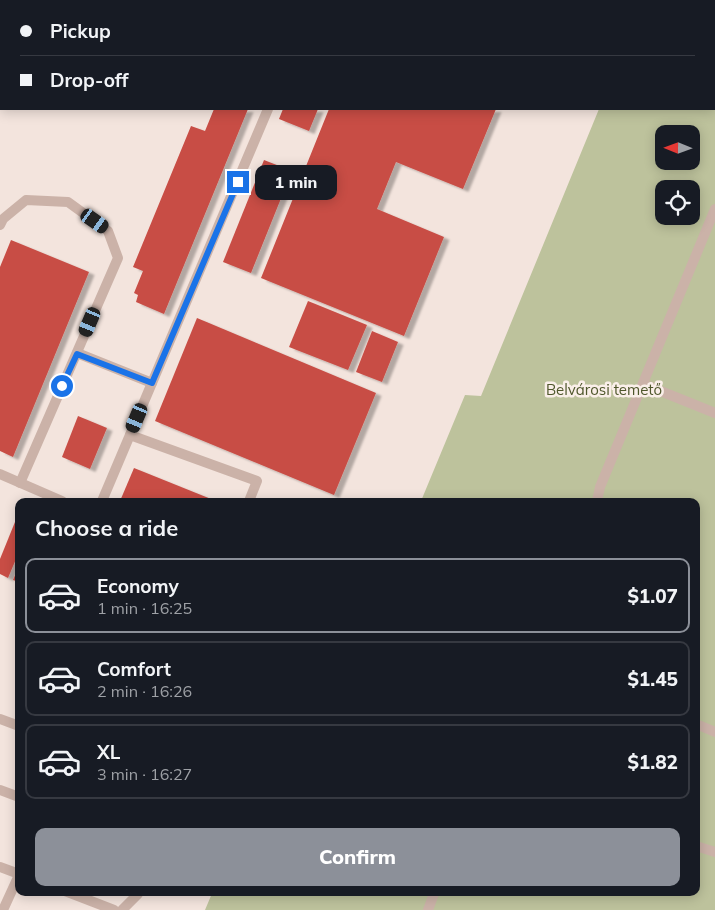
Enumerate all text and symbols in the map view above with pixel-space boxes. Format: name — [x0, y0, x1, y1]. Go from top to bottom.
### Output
text: Pickup — [50, 19, 111, 43]
text: Drop-off — [50, 68, 128, 92]
north arrow — [655, 125, 700, 170]
map controls — [655, 125, 700, 225]
callout: 1 min — [256, 164, 338, 200]
route end — [227, 171, 249, 193]
text: 1 min — [275, 172, 317, 192]
button: locate — [655, 180, 700, 225]
car — [78, 206, 111, 236]
car — [77, 305, 102, 339]
route start — [51, 375, 73, 397]
park label: Belvárosi temető — [546, 380, 662, 399]
car — [124, 401, 149, 435]
text: Choose a ride — [35, 514, 178, 542]
icon: car — [37, 573, 82, 618]
text: Economy — [97, 574, 179, 598]
text: $1.07 — [627, 584, 678, 608]
text: 1 min · 16:25 — [97, 598, 192, 618]
icon: car — [37, 656, 82, 701]
text: Comfort — [97, 657, 171, 681]
text: $1.45 — [627, 667, 678, 691]
text: 2 min · 16:26 — [97, 681, 192, 701]
icon: car — [37, 739, 82, 784]
text: XL — [97, 740, 120, 764]
text: $1.82 — [627, 750, 678, 774]
text: 3 min · 16:27 — [97, 764, 192, 784]
button: Confirm — [35, 828, 680, 886]

